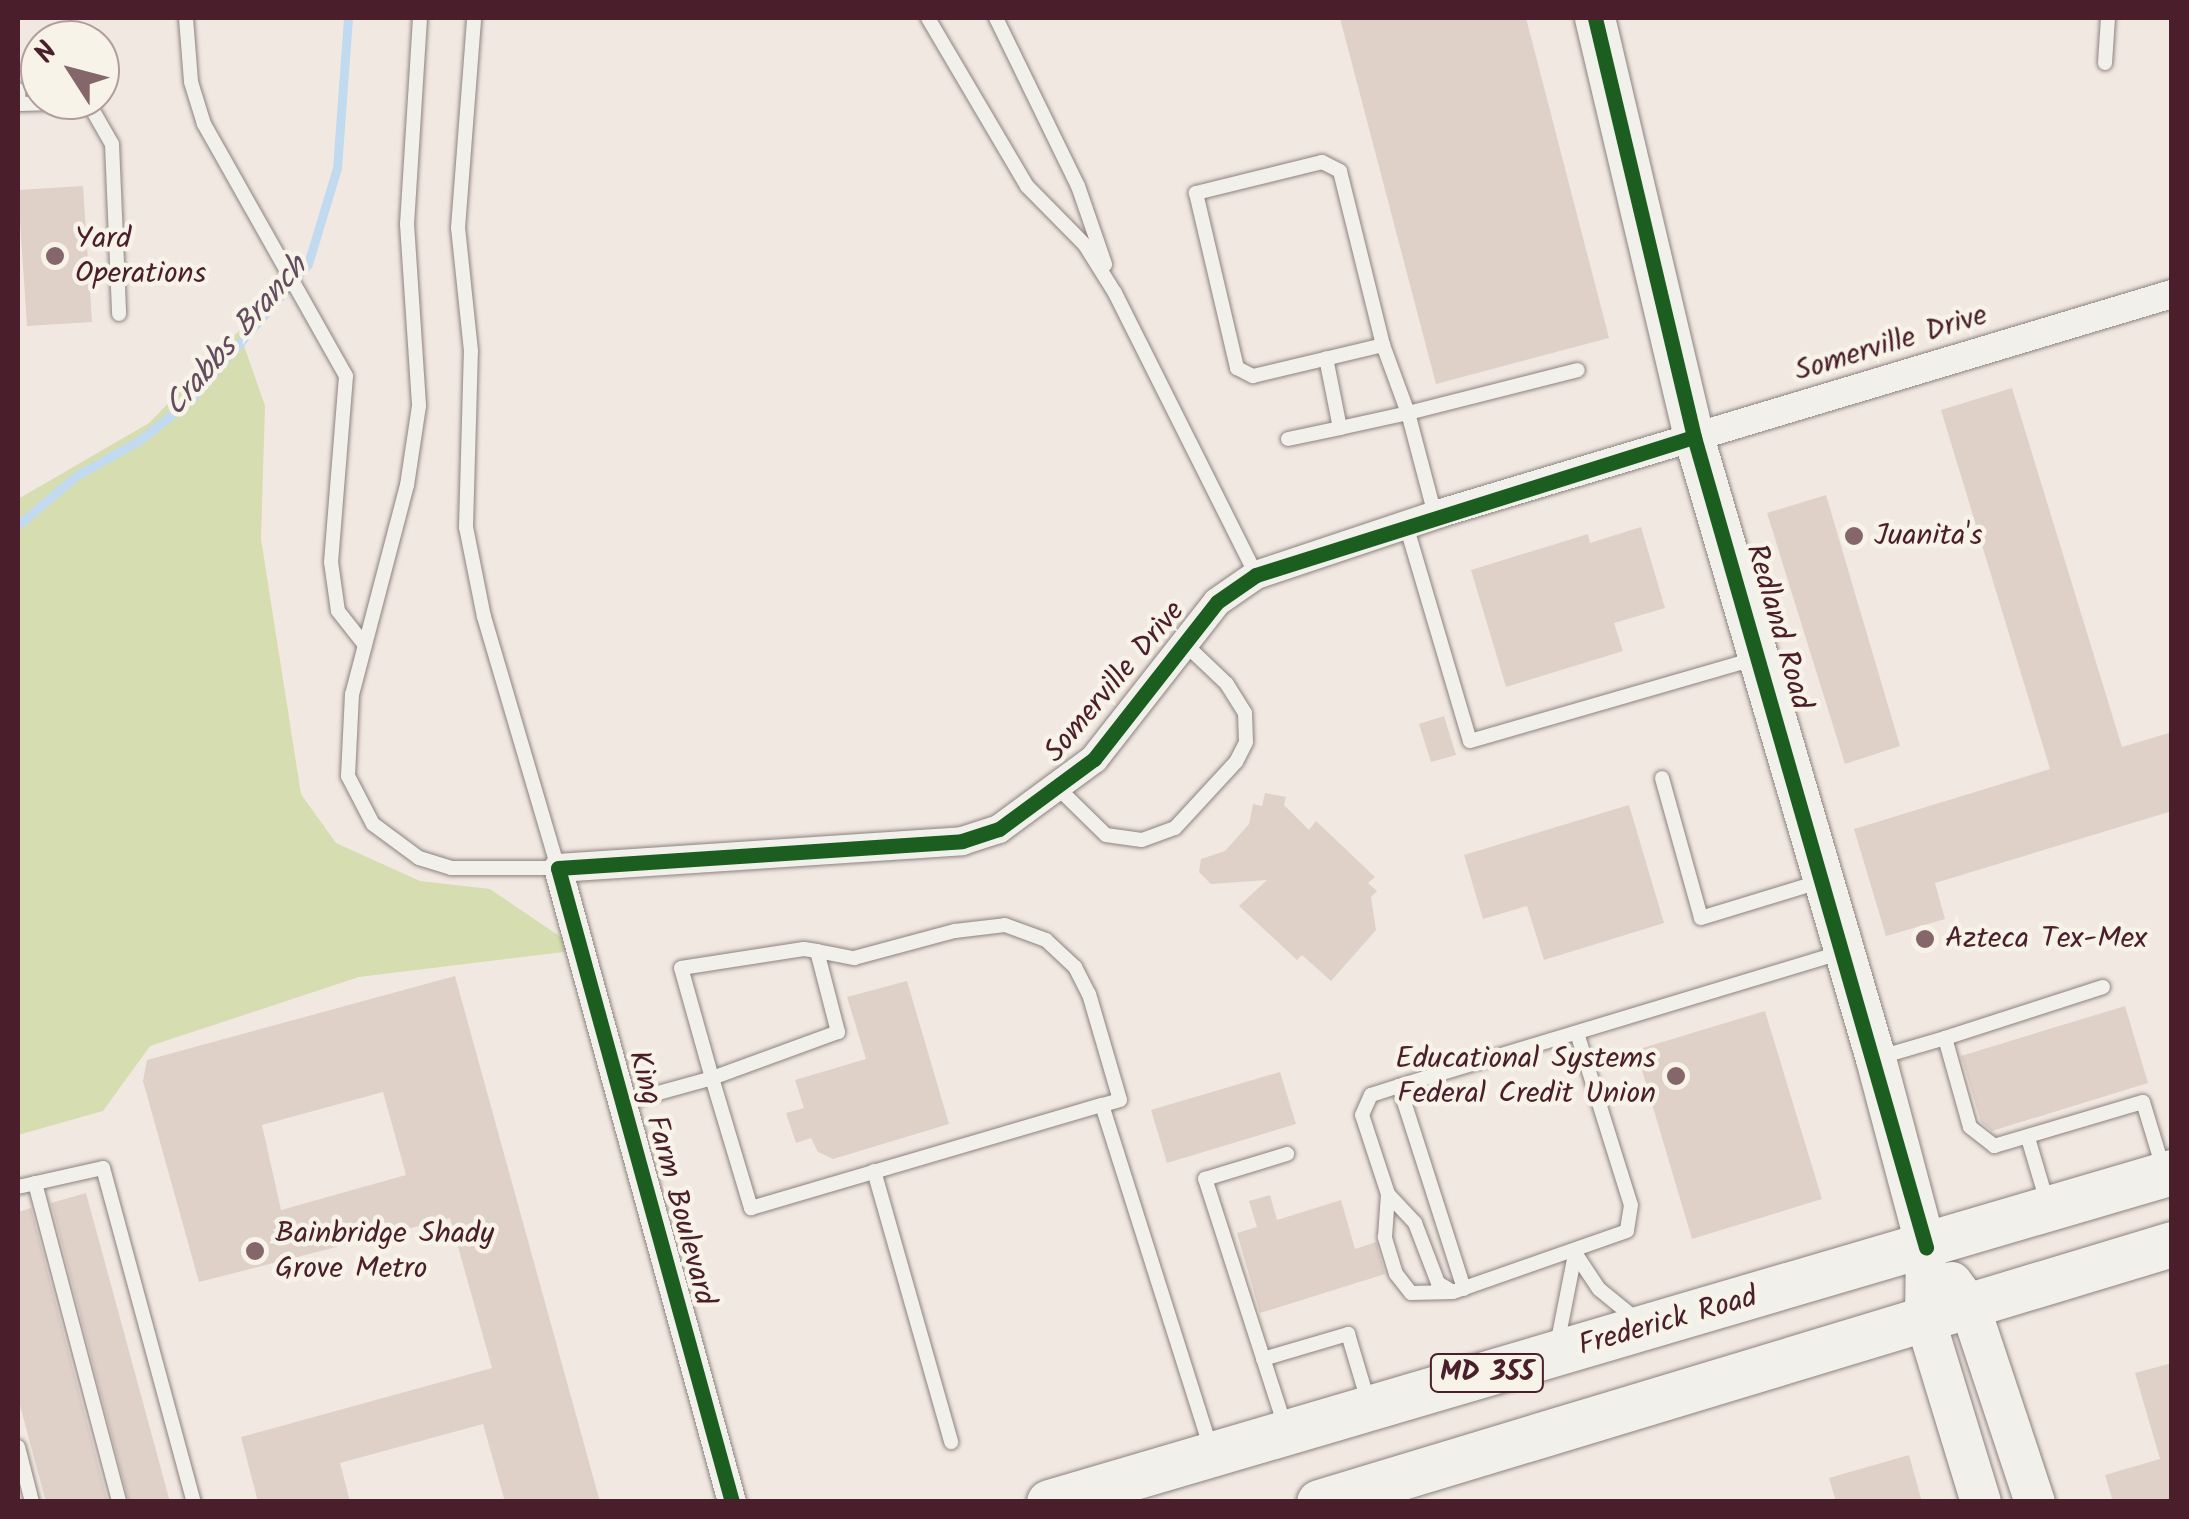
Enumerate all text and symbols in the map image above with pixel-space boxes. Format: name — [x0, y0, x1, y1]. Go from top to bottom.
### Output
north arrow — [20, 20, 120, 120]
text: N — [24, 33, 70, 74]
place label: Yard Operations — [75, 221, 206, 292]
marker: Yard Operations — [44, 245, 66, 267]
water label: Crabbs Branch — [157, 249, 317, 425]
street label: Somerville Drive — [1790, 298, 1992, 390]
place label: Juanita's — [1874, 518, 1982, 554]
marker: Juanita's — [1843, 525, 1865, 547]
street label: Redland Road — [1737, 540, 1819, 714]
street label: Somerville Drive — [1037, 594, 1193, 770]
place label: Azteca Tex-Mex — [1945, 921, 2147, 957]
marker: Azteca Tex-Mex — [1914, 928, 1936, 950]
place label: Educational Systems Federal Credit Union — [1395, 1041, 1656, 1112]
street label: King Farm Boulevard — [620, 1047, 722, 1309]
marker: Educational Systems Federal Credit Union — [1665, 1065, 1687, 1087]
place label: Bainbridge Shady Grove Metro — [275, 1216, 494, 1286]
marker: Bainbridge Shady Grove Metro — [244, 1240, 266, 1262]
street label: Frederick Road — [1574, 1279, 1762, 1365]
road number: MD 355 — [1430, 1350, 1544, 1396]

